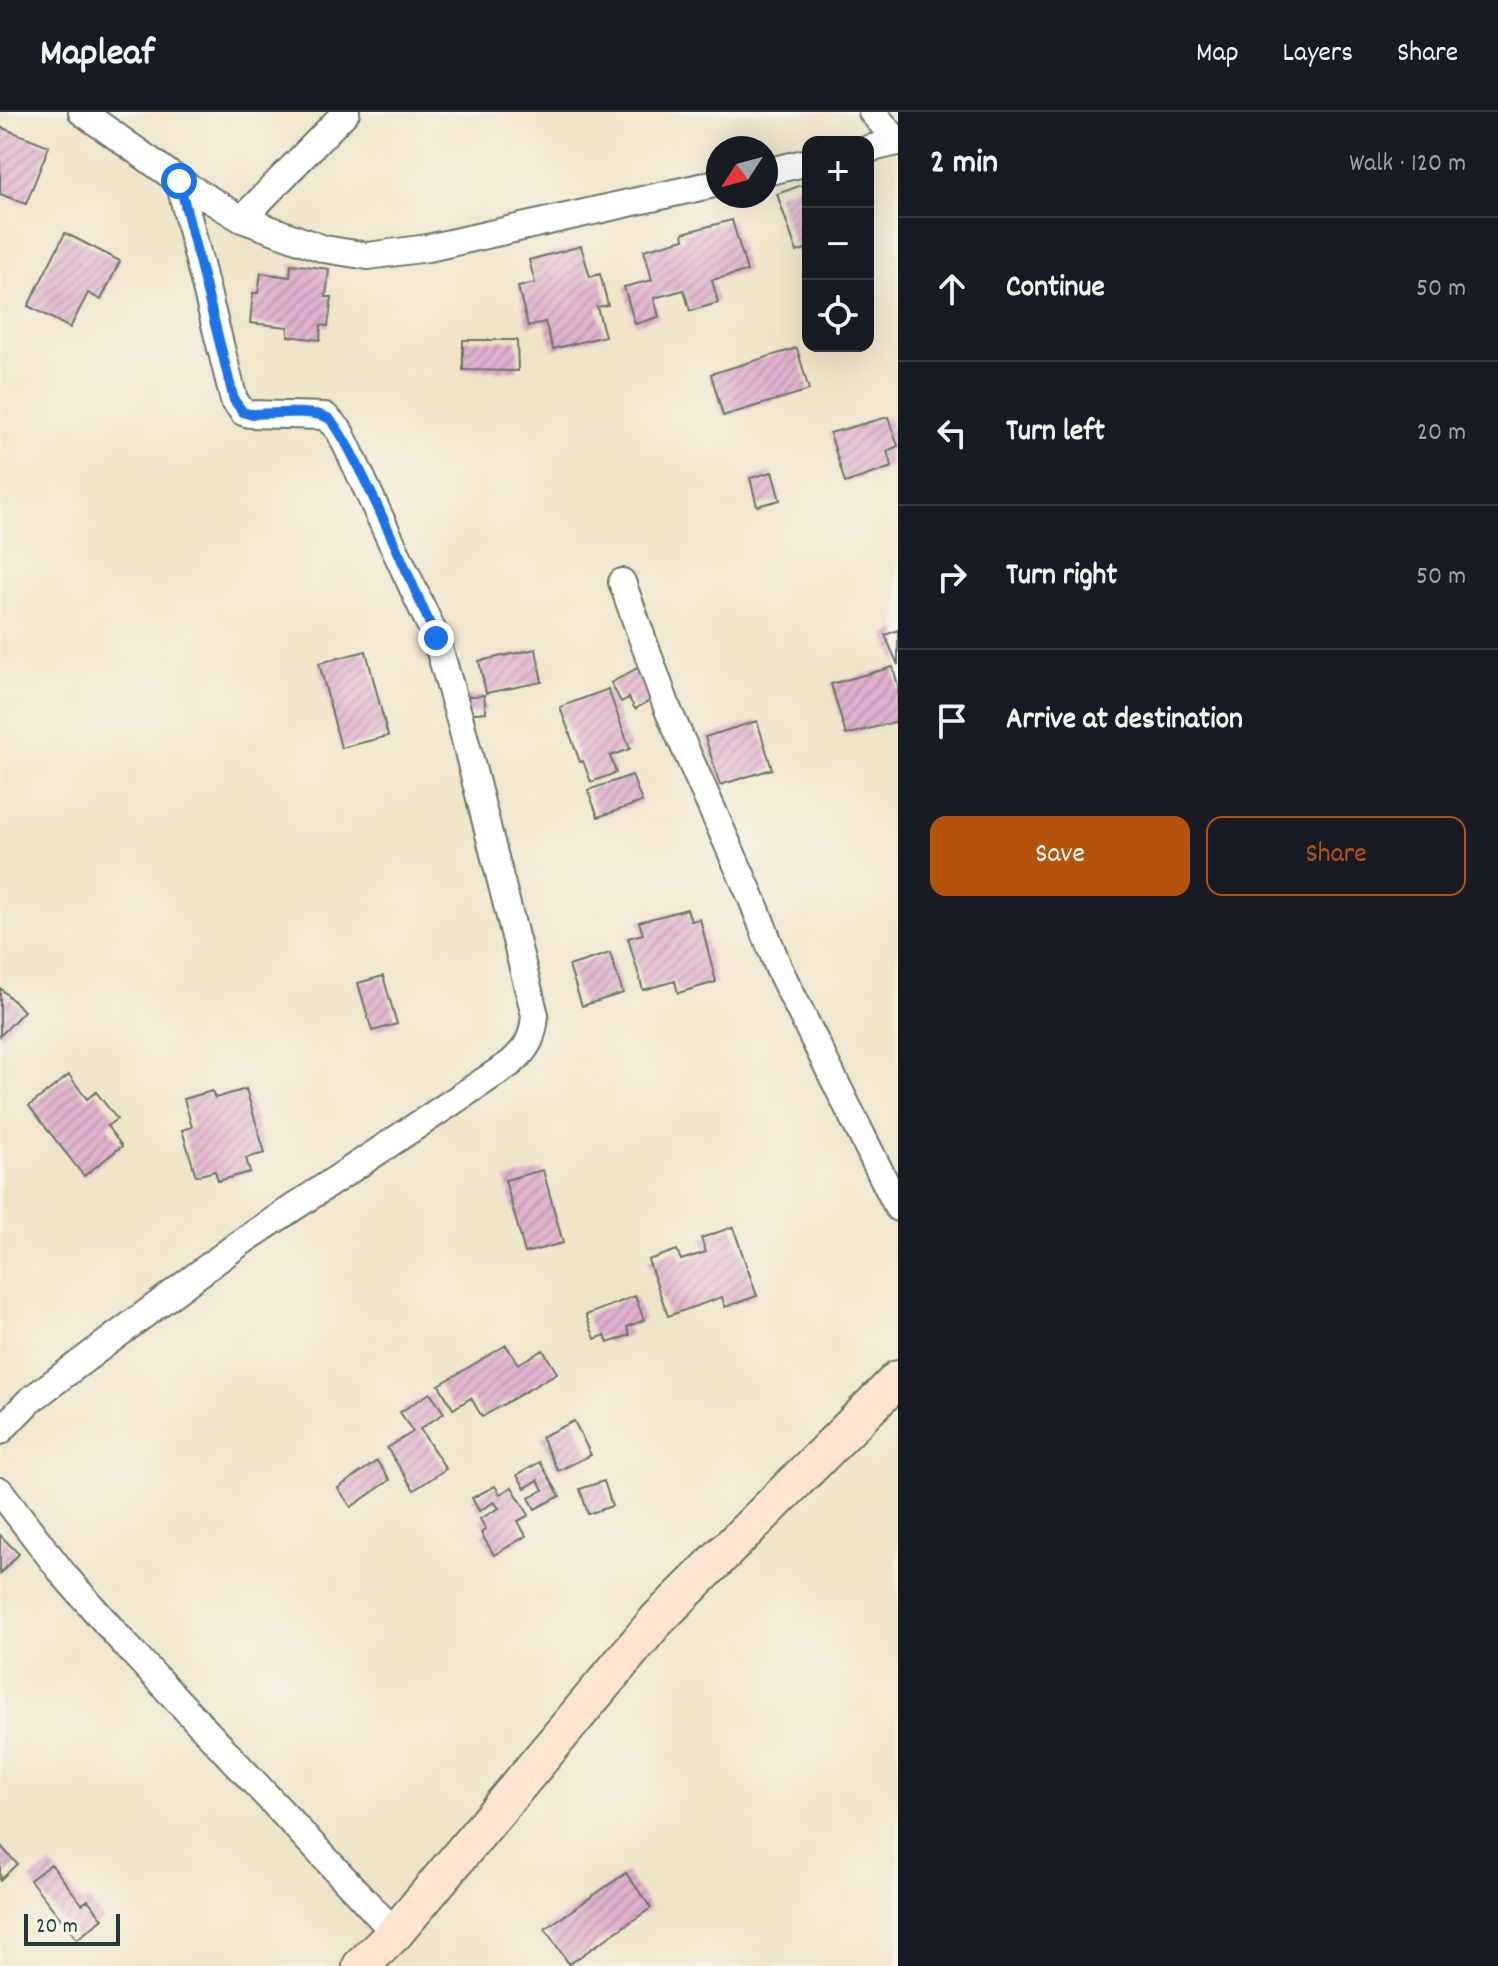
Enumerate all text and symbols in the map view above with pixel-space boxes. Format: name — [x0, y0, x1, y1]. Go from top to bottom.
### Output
text: Mapleaf — [40, 28, 155, 83]
text: Map — [1196, 35, 1239, 75]
text: Layers — [1283, 35, 1353, 75]
text: Share — [1397, 35, 1458, 75]
north arrow — [706, 136, 778, 208]
map controls — [802, 136, 874, 352]
button: + — [802, 136, 874, 208]
text: 2 min — [930, 140, 998, 189]
text: Walk · 120 m — [1349, 146, 1466, 183]
route start — [161, 163, 197, 199]
button: − — [802, 208, 874, 280]
icon: ahead — [930, 267, 974, 311]
text: Continue — [1006, 268, 1105, 311]
text: 50 m — [1416, 271, 1466, 308]
button: locate — [802, 280, 874, 352]
icon: left — [930, 411, 974, 455]
text: Turn left — [1006, 412, 1105, 455]
text: 20 m — [1417, 415, 1466, 452]
icon: right — [930, 555, 974, 599]
text: Turn right — [1006, 556, 1117, 599]
text: 50 m — [1416, 559, 1466, 596]
route end — [418, 620, 454, 656]
icon: arrive — [930, 699, 974, 743]
text: Arrive at destination — [1006, 700, 1243, 743]
button: Save — [930, 816, 1190, 896]
button: Share — [1206, 816, 1466, 896]
scale bar — [24, 1910, 120, 1946]
text: 20 m — [36, 1912, 78, 1943]

